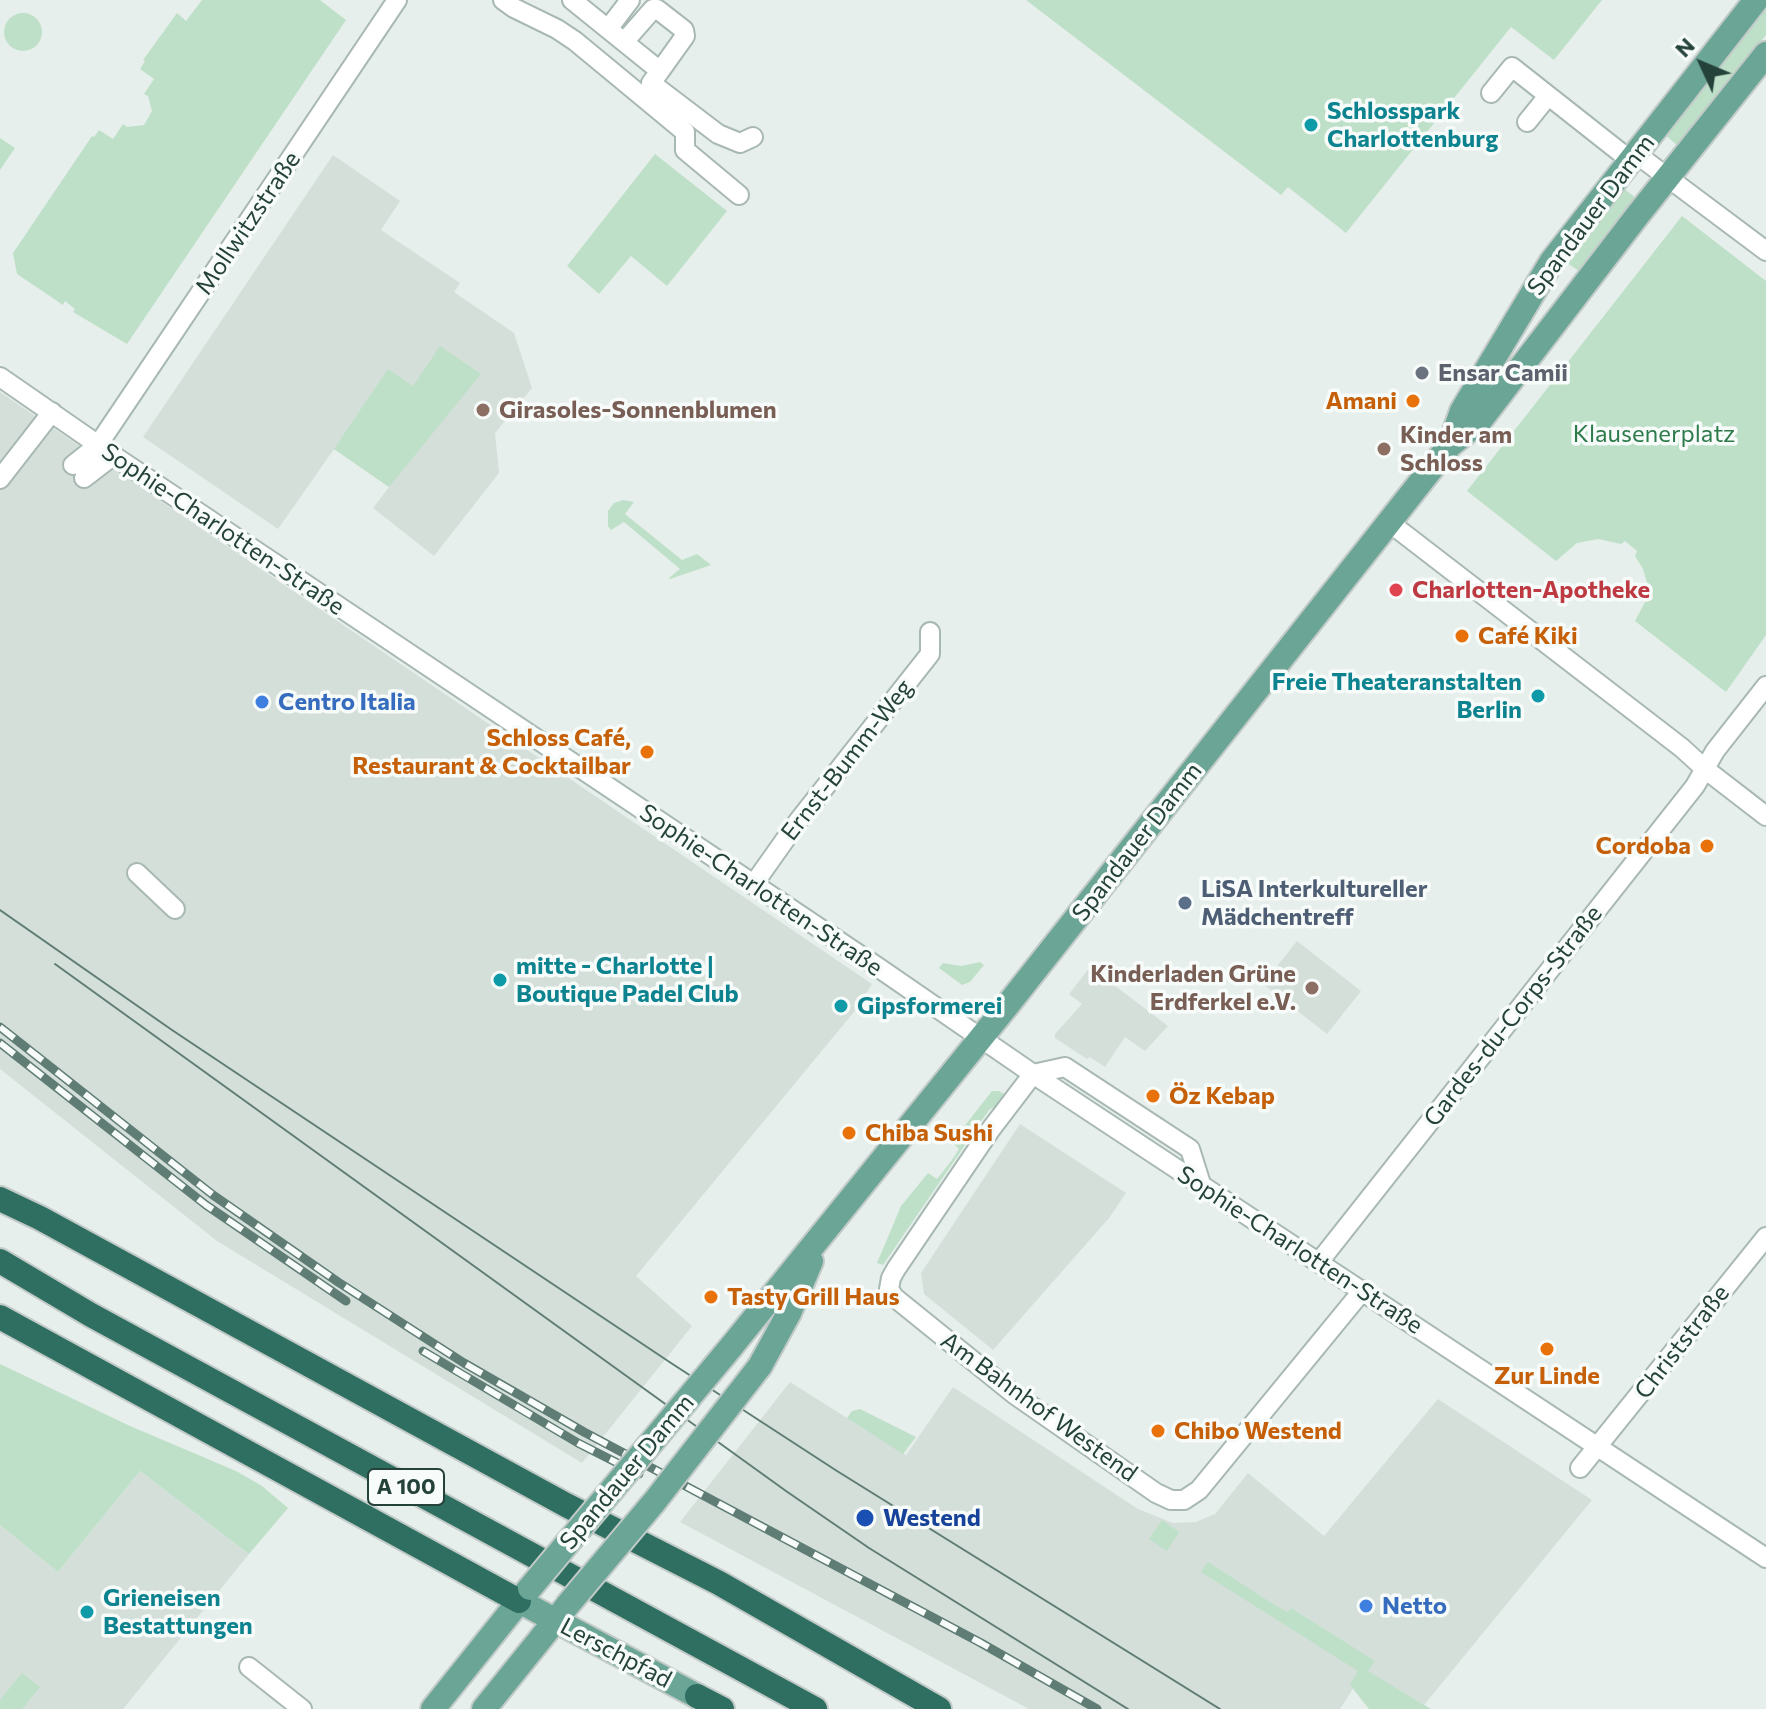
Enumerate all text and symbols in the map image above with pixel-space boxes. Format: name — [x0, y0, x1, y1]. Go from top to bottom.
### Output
north arrow — [1662, 24, 1742, 104]
text: N — [1669, 32, 1700, 62]
place label: Schlosspark Charlottenburg — [1327, 97, 1498, 153]
marker: Schlosspark Charlottenburg — [1302, 116, 1320, 134]
street label: Spandauer Damm — [1521, 129, 1661, 301]
street label: Mollwitzstraße — [190, 146, 306, 300]
place label: Ensar Camii — [1438, 359, 1568, 387]
marker: Ensar Camii — [1413, 364, 1431, 382]
place label: Amani — [1326, 387, 1397, 415]
marker: Amani — [1404, 392, 1422, 410]
place label: Girasoles-Sonnenblumen — [499, 396, 777, 424]
marker: Girasoles-Sonnenblumen — [474, 401, 492, 419]
park label: Klausenerplatz — [1573, 420, 1735, 448]
place label: Kinder am Schloss — [1400, 421, 1512, 477]
street label: Sophie-Charlotten-Straße — [96, 437, 350, 621]
marker: Kinder am Schloss — [1375, 440, 1393, 458]
place label: Charlotten-Apotheke — [1412, 576, 1650, 604]
marker: Charlotten-Apotheke — [1387, 581, 1405, 599]
place label: Café Kiki — [1478, 622, 1578, 650]
marker: Café Kiki — [1453, 627, 1471, 645]
place label: Freie Theateranstalten Berlin — [1272, 668, 1522, 724]
street label: Ernst-Bumm-Weg — [775, 674, 919, 846]
marker: Freie Theateranstalten Berlin — [1529, 687, 1547, 705]
place label: Centro Italia — [278, 688, 416, 716]
marker: Centro Italia — [253, 693, 271, 711]
place label: Schloss Café, Restaurant & Cocktailbar — [352, 724, 631, 780]
marker: Schloss Café, Restaurant & Cocktailbar — [638, 743, 656, 761]
street label: Spandauer Damm — [1066, 757, 1208, 927]
street label: Sophie-Charlotten-Straße — [634, 798, 888, 982]
place label: Cordoba — [1595, 832, 1691, 860]
marker: Cordoba — [1698, 837, 1716, 855]
place label: LiSA Interkultureller Mädchentreff — [1201, 875, 1428, 931]
marker: LiSA Interkultureller Mädchentreff — [1176, 894, 1194, 912]
street label: Gardes-du-Corps-Straße — [1418, 900, 1608, 1132]
place label: mitte - Charlotte | Boutique Padel Club — [516, 952, 739, 1008]
place label: Kinderladen Grüne Erdferkel e.V. — [1090, 960, 1296, 1016]
marker: mitte - Charlotte | Boutique Padel Club — [491, 971, 509, 989]
marker: Kinderladen Grüne Erdferkel e.V. — [1303, 979, 1321, 997]
place label: Gipsformerei — [857, 992, 1002, 1020]
marker: Gipsformerei — [832, 997, 850, 1015]
place label: Öz Kebap — [1169, 1082, 1275, 1110]
marker: Öz Kebap — [1144, 1087, 1162, 1105]
place label: Chiba Sushi — [865, 1119, 993, 1147]
marker: Chiba Sushi — [840, 1124, 858, 1142]
street label: Sophie-Charlotten-Straße — [1172, 1160, 1428, 1340]
street label: Christstraße — [1629, 1279, 1735, 1405]
place label: Tasty Grill Haus — [727, 1283, 900, 1311]
marker: Tasty Grill Haus — [702, 1288, 720, 1306]
street label: Am Bahnhof Westend — [935, 1326, 1143, 1488]
marker: Zur Linde — [1538, 1340, 1556, 1358]
place label: Zur Linde — [1494, 1362, 1600, 1390]
street label: Spandauer Damm — [554, 1389, 700, 1555]
place label: Chibo Westend — [1174, 1417, 1342, 1445]
marker: Chibo Westend — [1149, 1422, 1167, 1440]
road number: A 100 — [368, 1469, 444, 1505]
place label: Westend — [883, 1504, 981, 1532]
marker: Westend — [854, 1507, 876, 1529]
place label: Grieneisen Bestattungen — [103, 1584, 253, 1640]
place label: Netto — [1382, 1592, 1447, 1620]
marker: Netto — [1357, 1597, 1375, 1615]
marker: Grieneisen Bestattungen — [78, 1603, 96, 1621]
street label: Lerschpfad — [555, 1612, 677, 1694]

